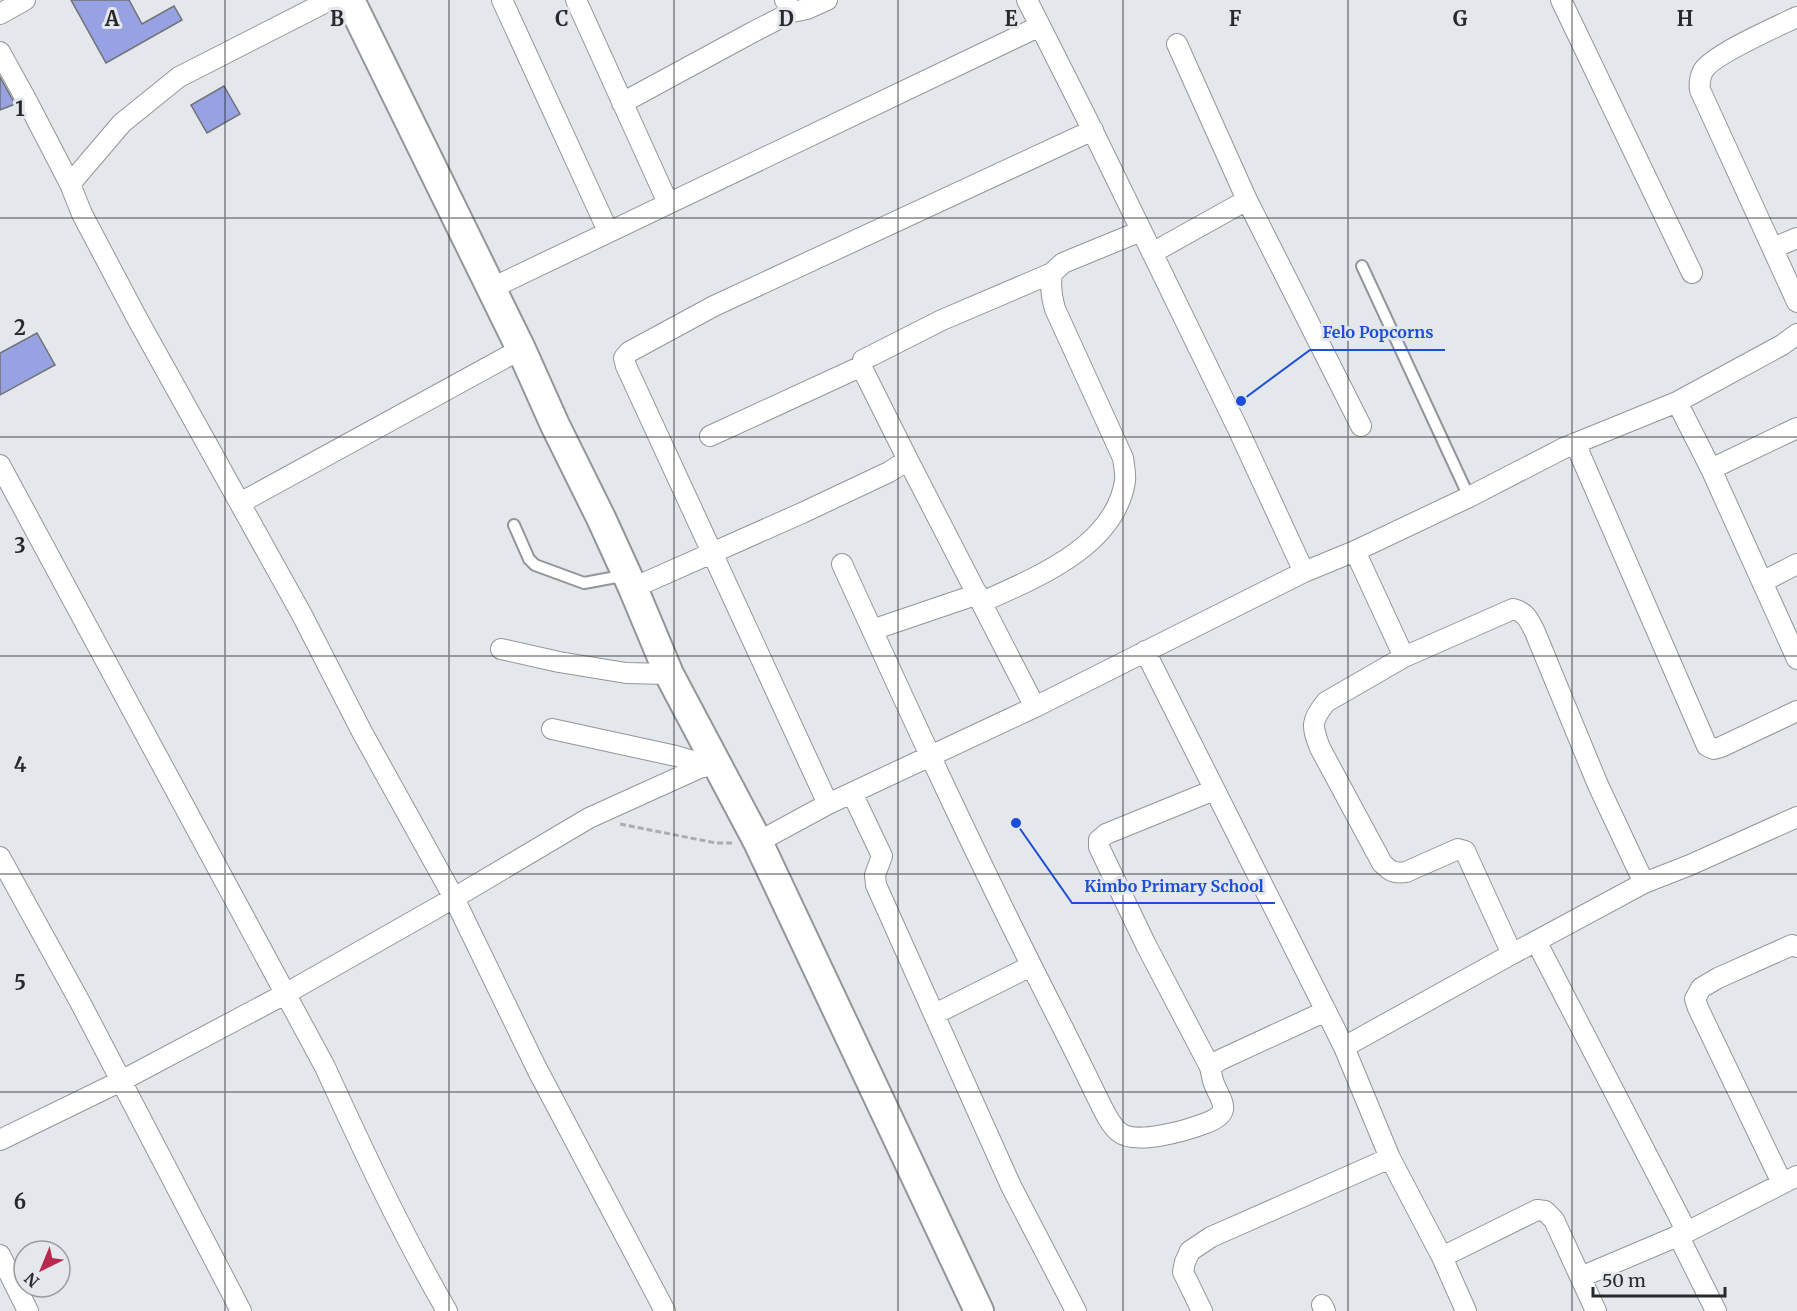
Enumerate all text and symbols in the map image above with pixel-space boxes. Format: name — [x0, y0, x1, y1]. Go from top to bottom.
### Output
text: A — [104, 6, 120, 31]
text: B — [330, 6, 344, 31]
text: C — [555, 6, 569, 31]
text: D — [778, 6, 794, 31]
text: E — [1004, 6, 1018, 31]
text: F — [1229, 6, 1242, 31]
text: G — [1453, 6, 1468, 31]
text: H — [1677, 6, 1693, 31]
text: 1 — [15, 96, 25, 121]
text: 2 — [14, 315, 26, 340]
callout: Felo Popcorns — [1310, 316, 1445, 350]
text: Felo Popcorns — [1322, 322, 1434, 342]
text: 3 — [14, 533, 26, 558]
text: 4 — [14, 752, 27, 777]
callout: Kimbo Primary School — [1072, 869, 1275, 903]
text: Kimbo Primary School — [1084, 876, 1264, 896]
text: 5 — [14, 970, 26, 995]
text: 6 — [14, 1189, 26, 1214]
north arrow — [12, 1239, 72, 1299]
scale bar — [1593, 1260, 1725, 1298]
text: N — [20, 1268, 43, 1292]
text: 50 m — [1602, 1269, 1646, 1292]

